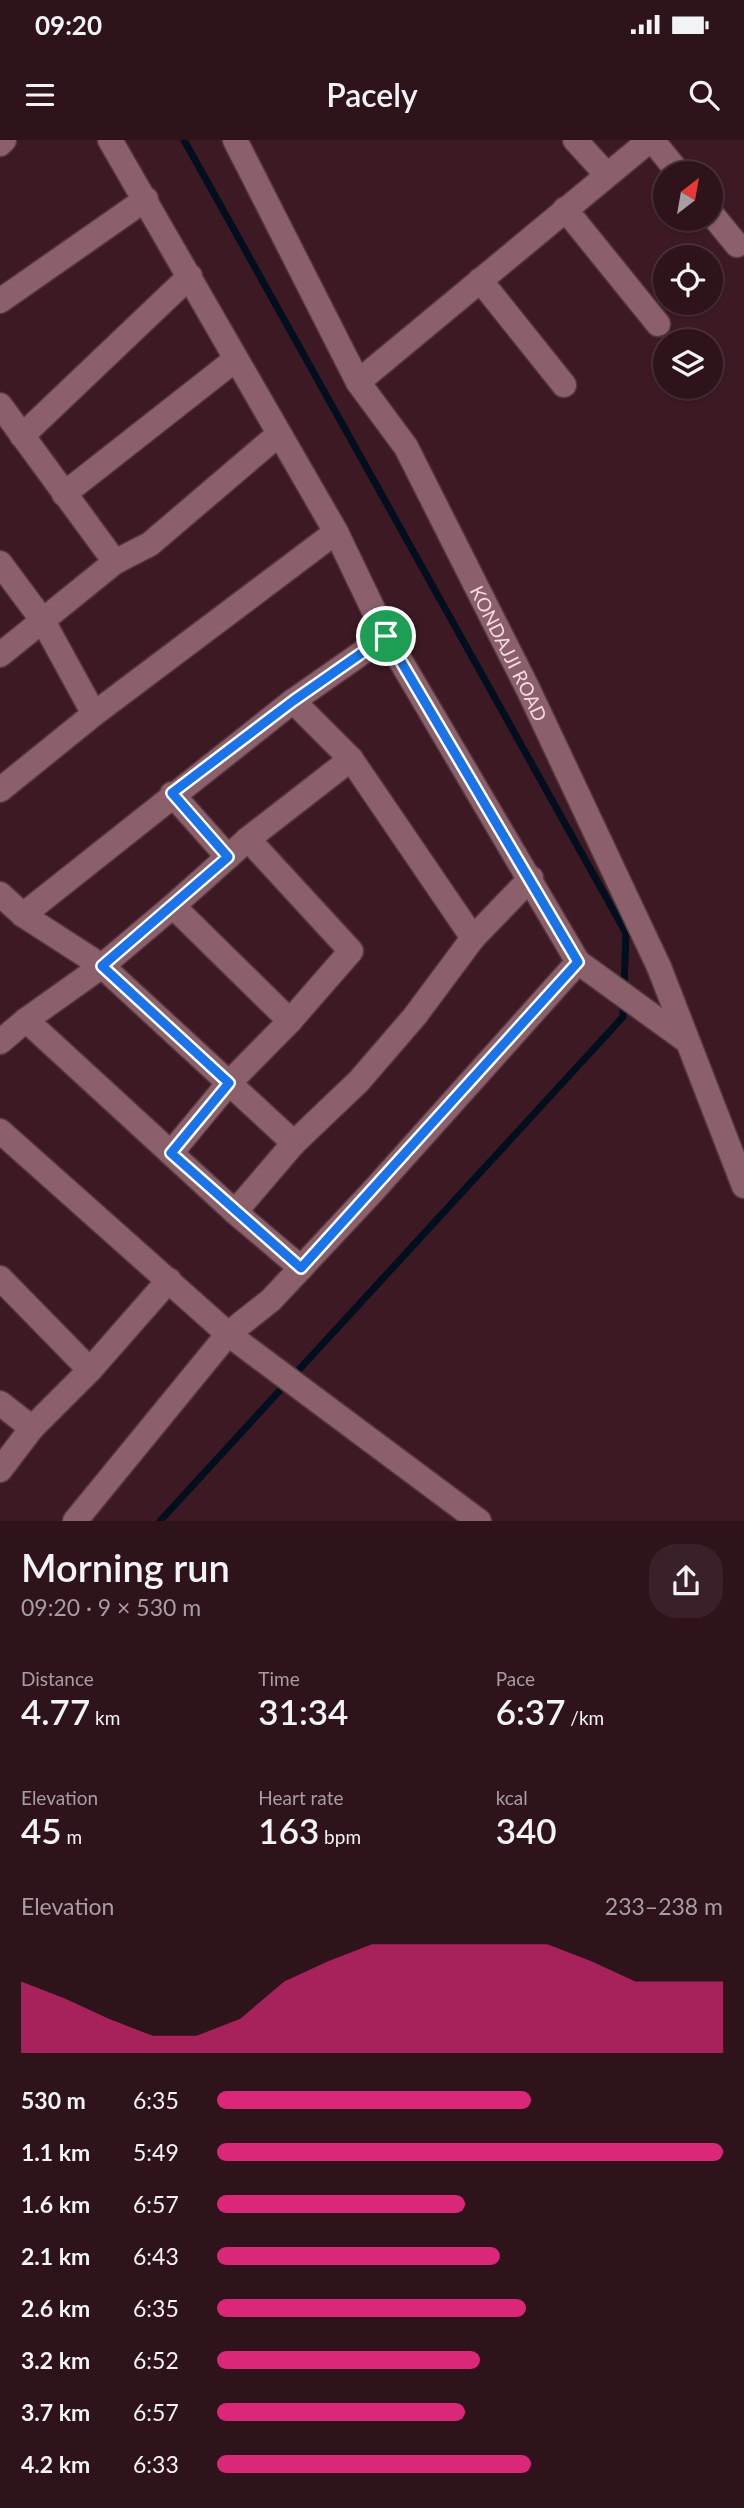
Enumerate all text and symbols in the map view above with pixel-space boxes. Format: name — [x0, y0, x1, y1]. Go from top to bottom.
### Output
text: 09:20 — [35, 9, 102, 41]
text: Pacely — [326, 75, 418, 114]
icon: menu — [21, 76, 59, 114]
icon: search — [685, 76, 723, 114]
north arrow — [653, 161, 723, 231]
map controls — [653, 161, 723, 399]
button: locate — [653, 245, 723, 315]
button: layers — [653, 329, 723, 399]
street label: KONDAJJI ROAD — [466, 582, 553, 725]
pin — [356, 606, 416, 666]
icon: arrive — [367, 617, 405, 655]
text: Morning run — [21, 1544, 230, 1590]
button: share — [649, 1544, 723, 1618]
text: 09:20 · 9 × 530 m — [21, 1593, 201, 1621]
text: Distance — [21, 1667, 94, 1690]
text: Time — [258, 1667, 300, 1690]
text: Pace — [496, 1667, 535, 1690]
text: 4.77 — [21, 1690, 90, 1732]
text: 31:34 — [258, 1690, 348, 1732]
text: 6:37 — [496, 1690, 565, 1732]
text: km — [90, 1706, 120, 1729]
text: /km — [565, 1706, 604, 1729]
text: Elevation — [21, 1786, 98, 1809]
text: Heart rate — [258, 1786, 344, 1809]
text: kcal — [496, 1786, 528, 1809]
text: 45 — [21, 1809, 62, 1851]
text: 163 — [258, 1809, 319, 1851]
text: 340 — [496, 1809, 557, 1851]
text: m — [62, 1825, 82, 1848]
text: bpm — [319, 1825, 361, 1848]
text: Elevation — [21, 1892, 114, 1920]
text: 233–238 m — [605, 1892, 723, 1920]
text: 530 m — [21, 2086, 86, 2114]
text: 6:35 — [133, 2086, 179, 2114]
text: 1.1 km — [21, 2138, 90, 2166]
text: 5:49 — [133, 2138, 179, 2166]
text: 1.6 km — [21, 2190, 90, 2218]
text: 6:57 — [133, 2190, 179, 2218]
text: 2.1 km — [21, 2242, 90, 2270]
text: 6:43 — [133, 2242, 179, 2270]
text: 2.6 km — [21, 2294, 90, 2322]
text: 6:35 — [133, 2294, 179, 2322]
text: 3.2 km — [21, 2346, 90, 2374]
text: 6:52 — [133, 2346, 179, 2374]
text: 3.7 km — [21, 2398, 90, 2426]
text: 6:57 — [133, 2398, 179, 2426]
text: 4.2 km — [21, 2450, 90, 2478]
text: 6:33 — [133, 2450, 179, 2478]

